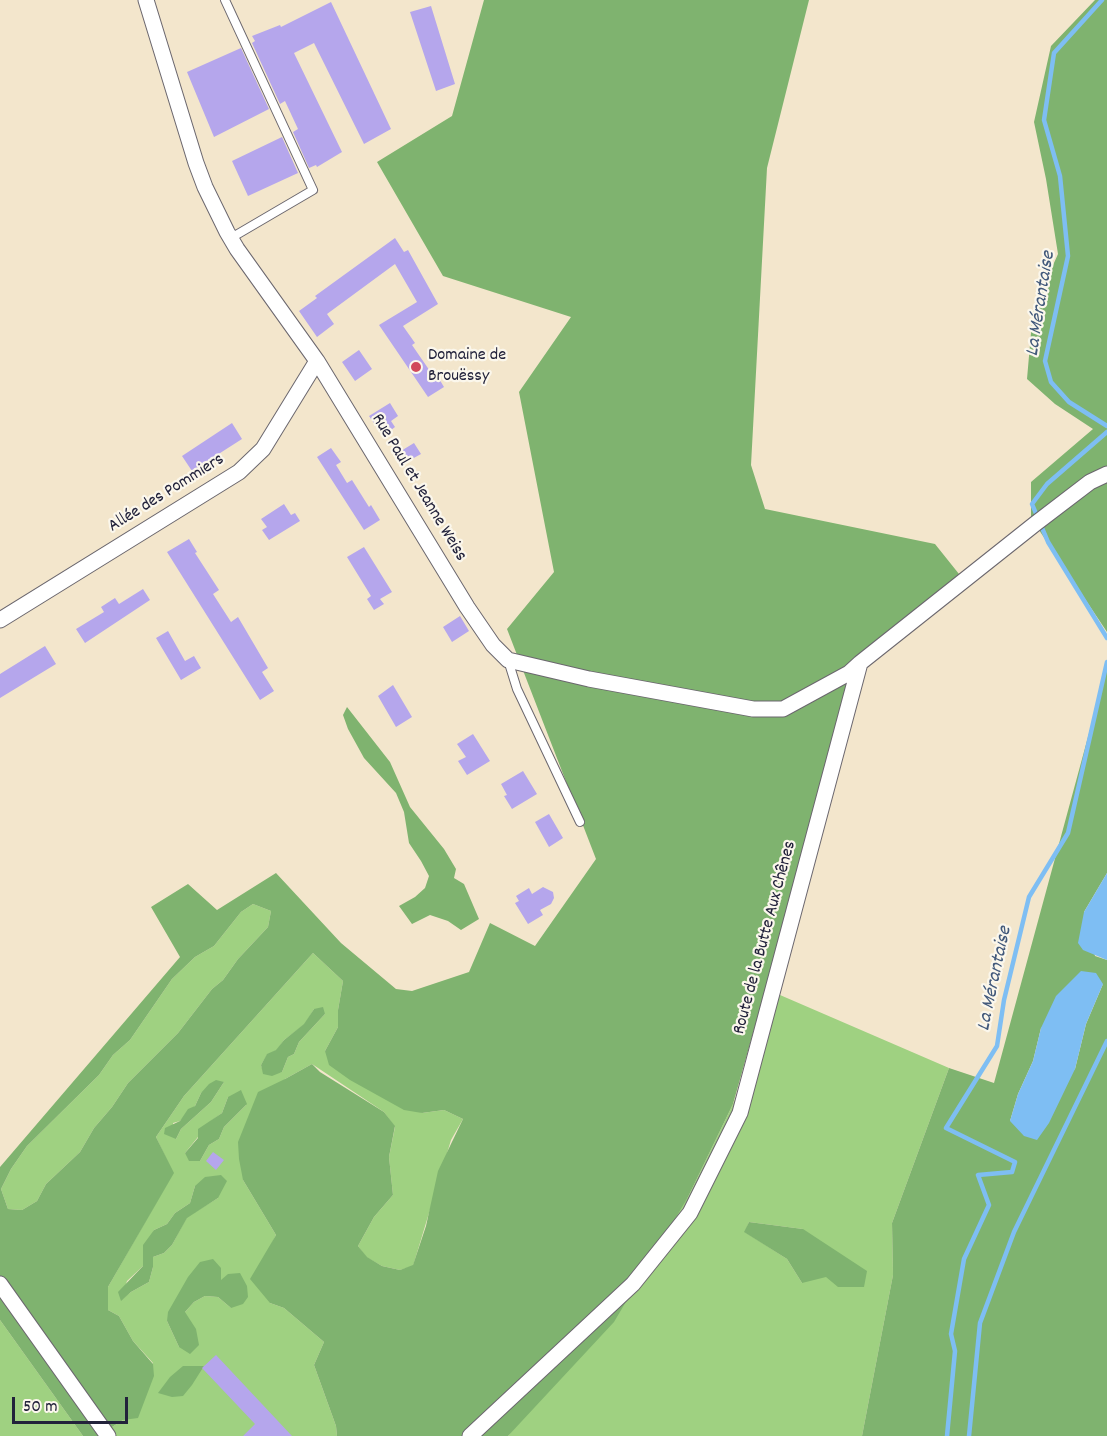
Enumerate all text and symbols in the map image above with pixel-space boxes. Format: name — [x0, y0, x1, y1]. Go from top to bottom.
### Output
water label: La Mérantaise — [1022, 250, 1062, 358]
place label: Domaine de Brouëssy — [428, 346, 506, 388]
marker: Domaine de Brouëssy — [409, 360, 423, 374]
street label: Rue Paul et Jeanne Weiss — [365, 410, 471, 566]
street label: Allée des Pommiers — [105, 450, 229, 538]
street label: Route de la Butte Aux Chênes — [730, 839, 802, 1037]
water label: La Mérantaise — [973, 925, 1019, 1033]
scale bar — [15, 1385, 130, 1423]
text: 50 m — [23, 1395, 58, 1420]

